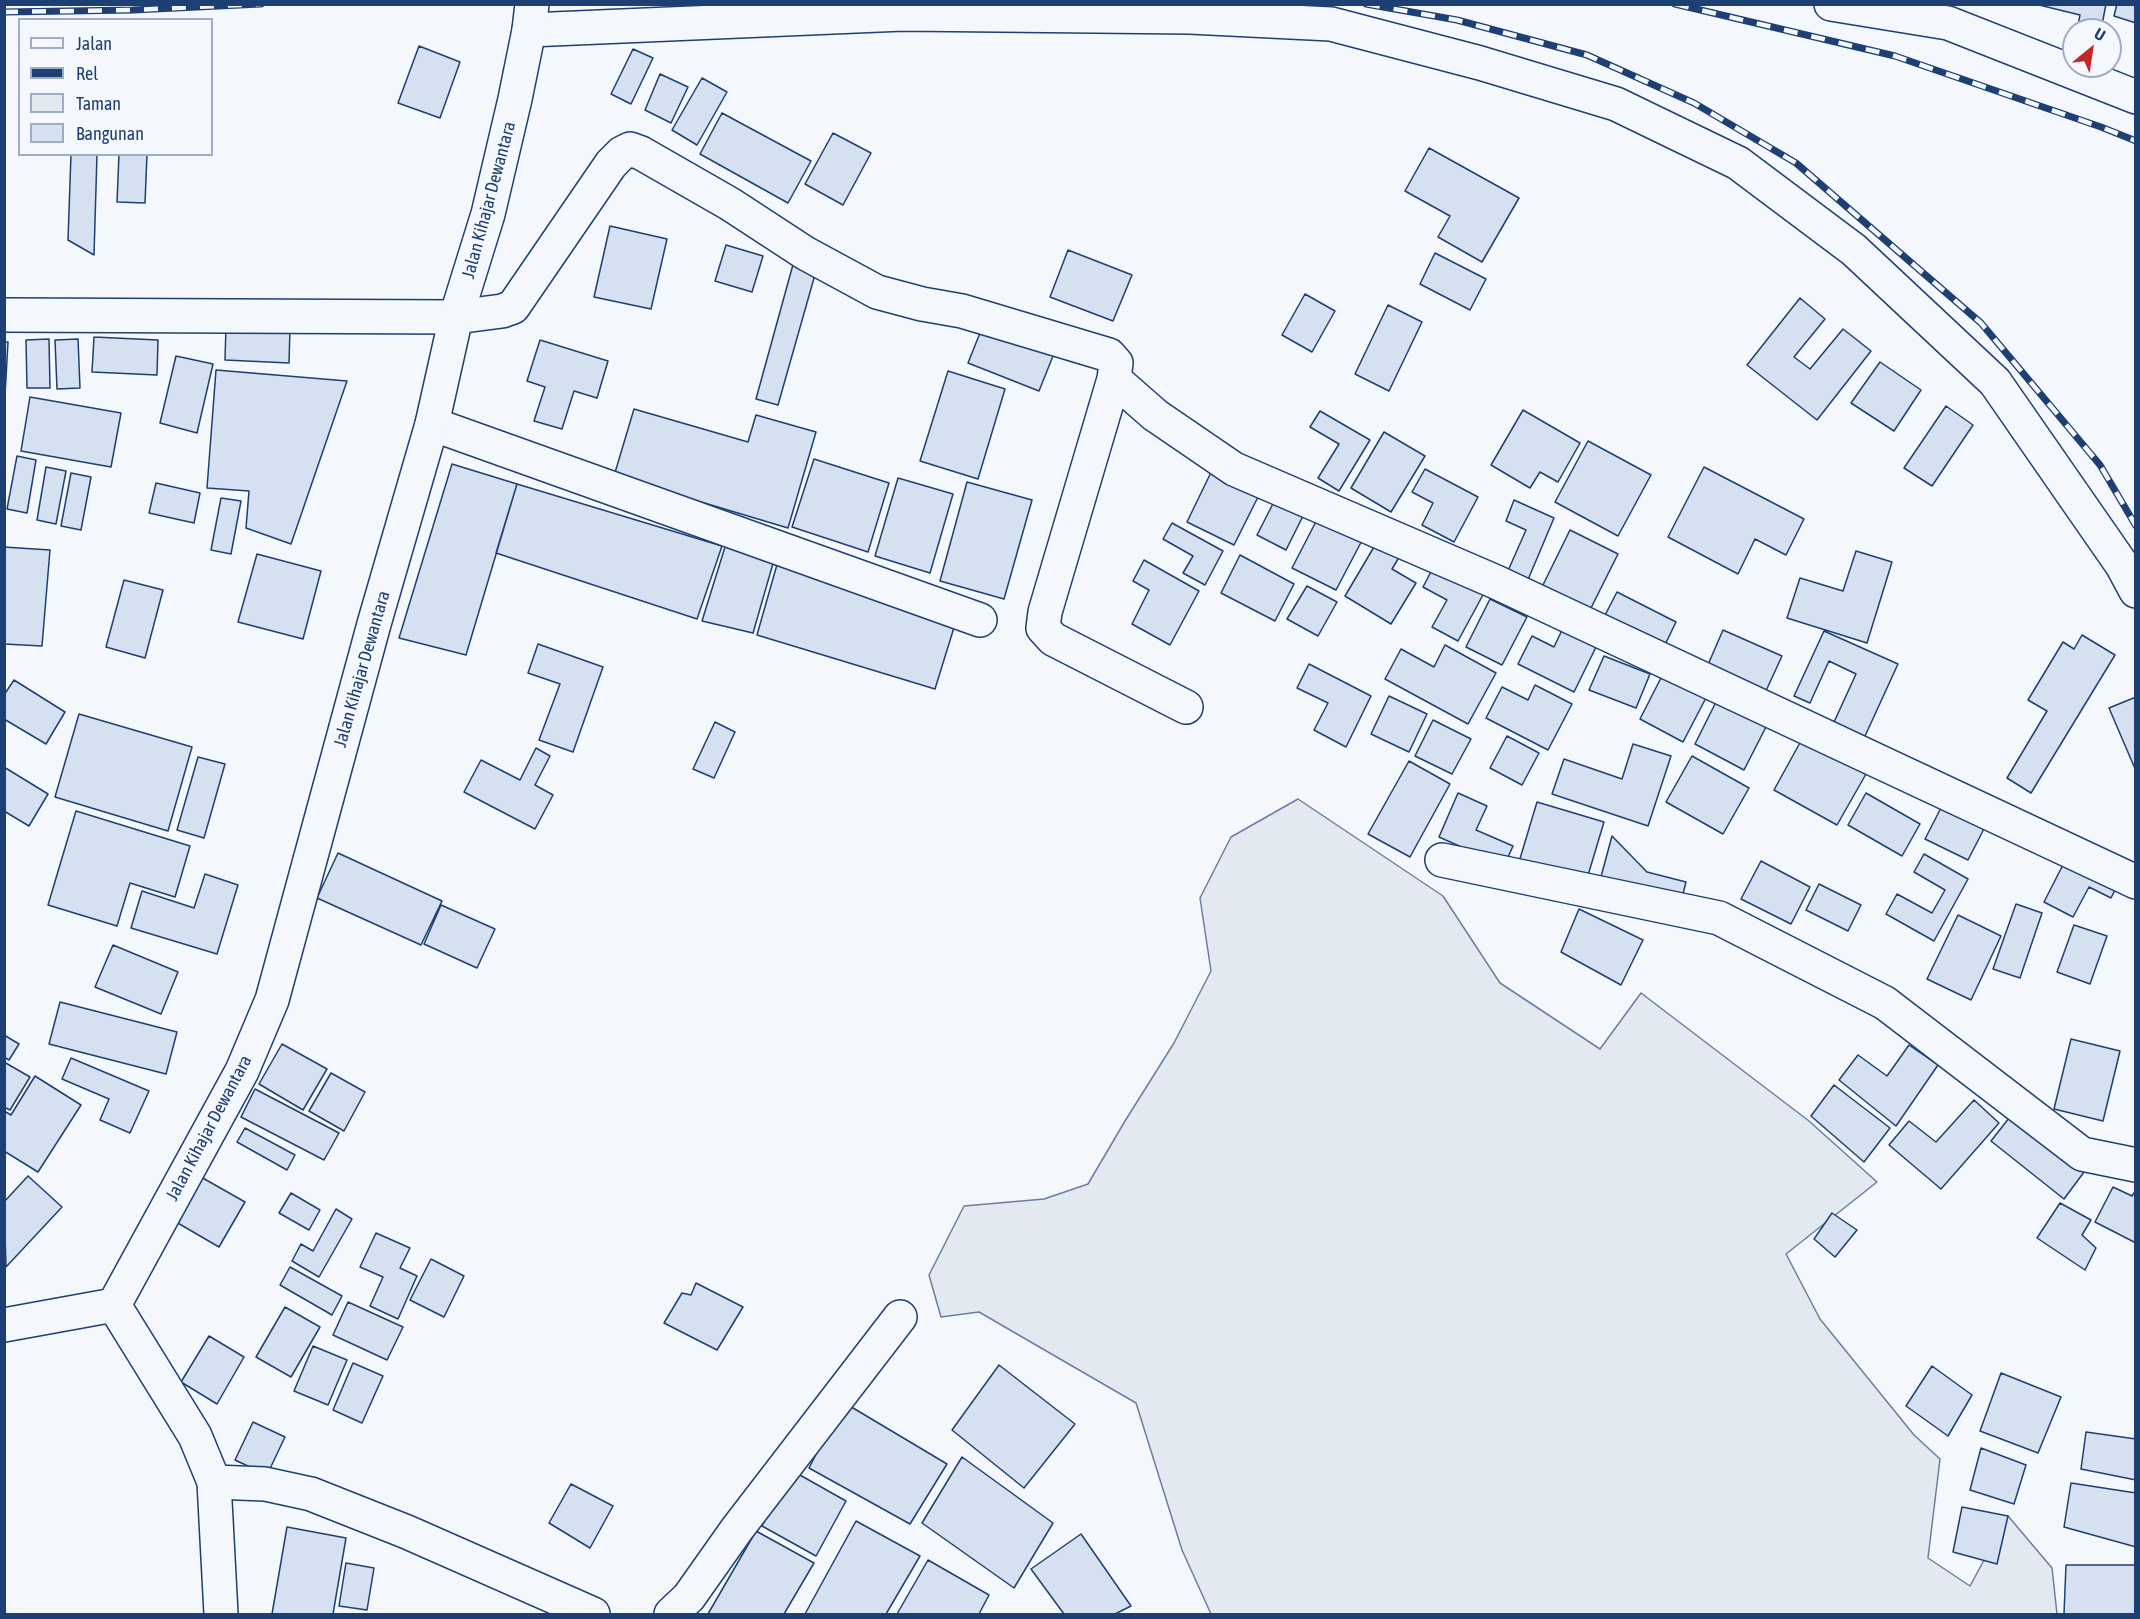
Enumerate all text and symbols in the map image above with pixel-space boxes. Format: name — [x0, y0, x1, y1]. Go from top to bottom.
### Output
legend — [18, 18, 213, 156]
north arrow — [2062, 18, 2122, 78]
text: U — [2091, 24, 2109, 44]
text: Jalan — [76, 33, 112, 54]
text: Rel — [76, 63, 98, 84]
text: Taman — [76, 93, 121, 114]
street label: Jalan Kihajar Dewantara — [458, 119, 520, 281]
text: Bangunan — [76, 123, 144, 144]
street label: Jalan Kihajar Dewantara — [329, 588, 395, 750]
street label: Jalan Kihajar Dewantara — [162, 1052, 256, 1204]

